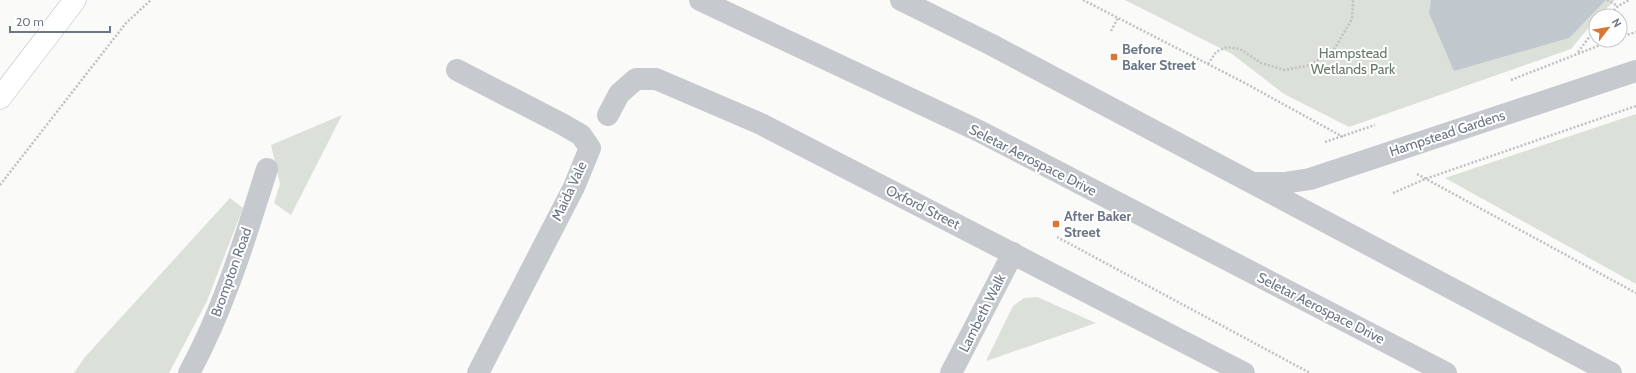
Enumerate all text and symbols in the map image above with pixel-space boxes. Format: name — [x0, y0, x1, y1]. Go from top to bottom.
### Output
scale bar — [10, 8, 110, 34]
north arrow — [1588, 8, 1628, 48]
text: 20 m — [16, 14, 44, 29]
text: N — [1609, 16, 1625, 30]
place label: Before Baker Street — [1122, 40, 1196, 74]
park label: Hampstead Wetlands Park — [1311, 44, 1396, 78]
marker: Before Baker Street — [1109, 52, 1119, 62]
street label: Hampstead Gardens — [1387, 106, 1507, 160]
street label: Seletar Aerospace Drive — [966, 120, 1100, 200]
street label: Maida Vale — [547, 158, 591, 224]
street label: Oxford Street — [883, 181, 963, 233]
place label: After Baker Street — [1064, 207, 1132, 241]
marker: After Baker Street — [1051, 219, 1061, 229]
street label: Brompton Road — [206, 225, 256, 319]
street label: Seletar Aerospace Drive — [1254, 268, 1388, 348]
street label: Lambeth Walk — [955, 270, 1010, 355]

